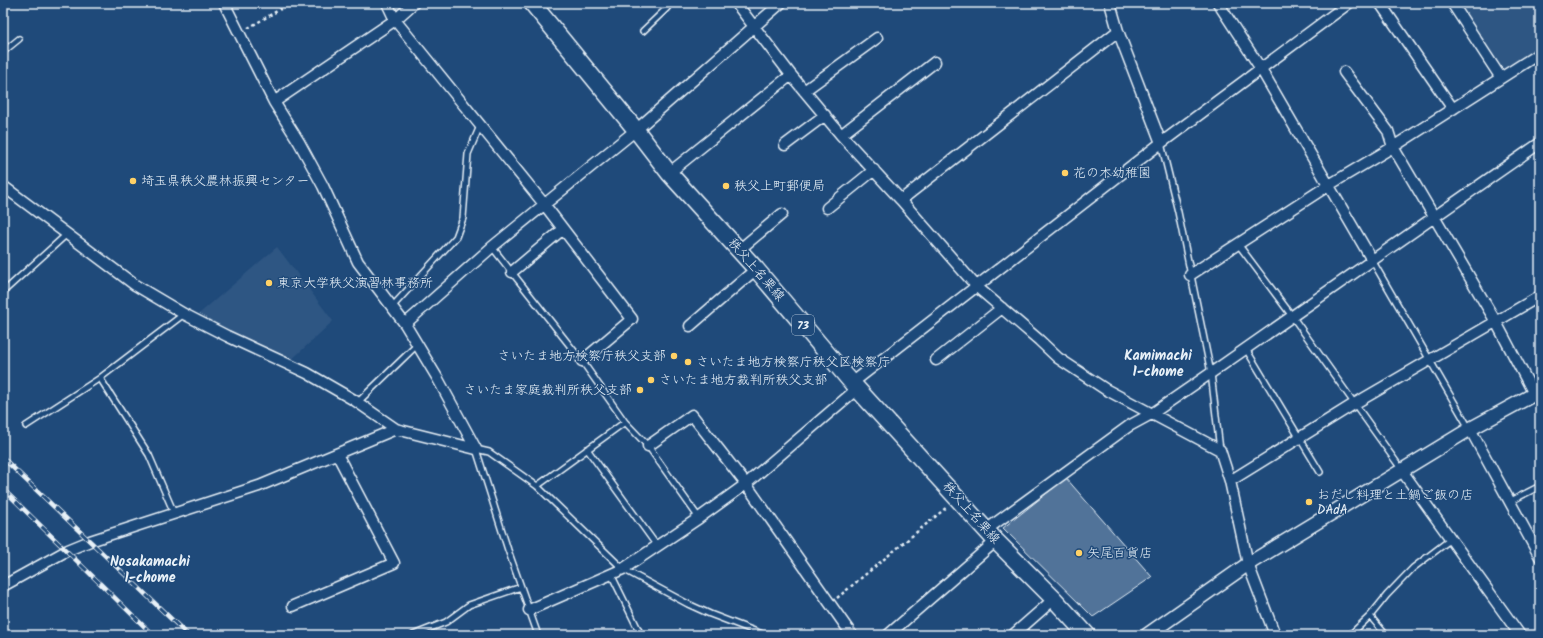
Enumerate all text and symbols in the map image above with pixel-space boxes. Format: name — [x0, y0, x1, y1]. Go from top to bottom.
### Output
place label: 花の木幼稚園 — [1073, 163, 1151, 184]
marker: 花の木幼稚園 — [1060, 168, 1070, 178]
place label: 埼玉県秩父農林振興センター — [141, 171, 309, 192]
marker: 埼玉県秩父農林振興センター — [128, 176, 138, 186]
place label: 秩父上町郵便局 — [734, 176, 825, 197]
marker: 秩父上町郵便局 — [721, 181, 731, 191]
street label: 秩父上名栗線 — [722, 234, 790, 307]
place label: 東京大学秩父演習林事務所 — [277, 273, 433, 294]
marker: 東京大学秩父演習林事務所 — [264, 278, 274, 288]
road number: 73 — [792, 315, 814, 335]
district label: Kamimachi 1-chome — [1124, 345, 1192, 383]
place label: さいたま地方検察庁秩父支部 — [498, 346, 666, 367]
marker: さいたま地方検察庁秩父支部 — [669, 351, 679, 361]
place label: さいたま地方検察庁秩父区検察庁 — [696, 352, 890, 373]
marker: さいたま地方検察庁秩父区検察庁 — [683, 357, 693, 367]
place label: さいたま地方裁判所秩父支部 — [659, 370, 827, 391]
marker: さいたま地方裁判所秩父支部 — [646, 375, 656, 385]
place label: さいたま家庭裁判所秩父支部 — [464, 380, 632, 401]
marker: さいたま家庭裁判所秩父支部 — [635, 385, 645, 395]
street label: 秩父上名栗線 — [937, 477, 1006, 550]
place label: おだし料理と土鍋ご飯の店 DAdA — [1317, 485, 1473, 521]
marker: おだし料理と土鍋ご飯の店 DAdA — [1304, 497, 1314, 507]
place label: 矢尾百貨店 — [1087, 543, 1152, 564]
marker: 矢尾百貨店 — [1074, 548, 1084, 558]
district label: Nosakamachi 1-chome — [110, 551, 190, 589]

